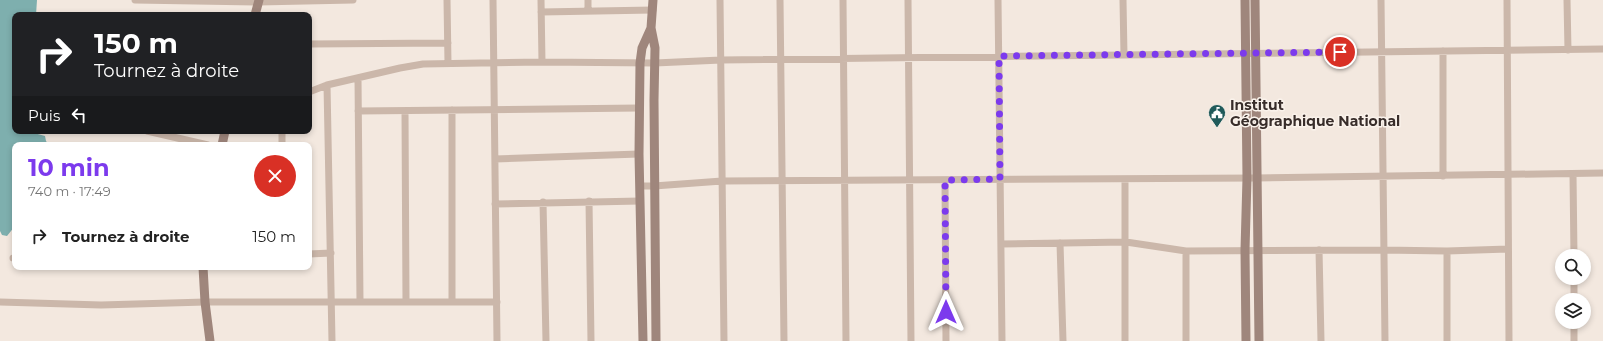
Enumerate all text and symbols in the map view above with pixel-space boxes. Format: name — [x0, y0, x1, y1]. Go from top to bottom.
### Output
text: 150 m — [94, 26, 178, 60]
icon: right — [28, 28, 80, 80]
pin — [1323, 35, 1357, 69]
icon: arrive — [1329, 41, 1351, 63]
text: Tournez à droite — [94, 60, 239, 82]
place label: Institut Géographique National — [1230, 96, 1400, 130]
public building icon: Institut Géographique National — [1207, 103, 1227, 128]
icon: left — [68, 104, 90, 126]
text: Puis — [28, 106, 60, 125]
text: 10 min — [28, 153, 109, 182]
button: close — [254, 155, 296, 197]
text: 740 m · 17:49 — [28, 183, 111, 199]
icon: right — [28, 225, 50, 247]
text: Tournez à droite — [62, 227, 190, 246]
text: 150 m — [252, 227, 296, 246]
map controls — [1555, 249, 1591, 329]
button: search — [1555, 249, 1591, 285]
position arrow — [925, 291, 967, 333]
button: layers — [1555, 293, 1591, 329]

